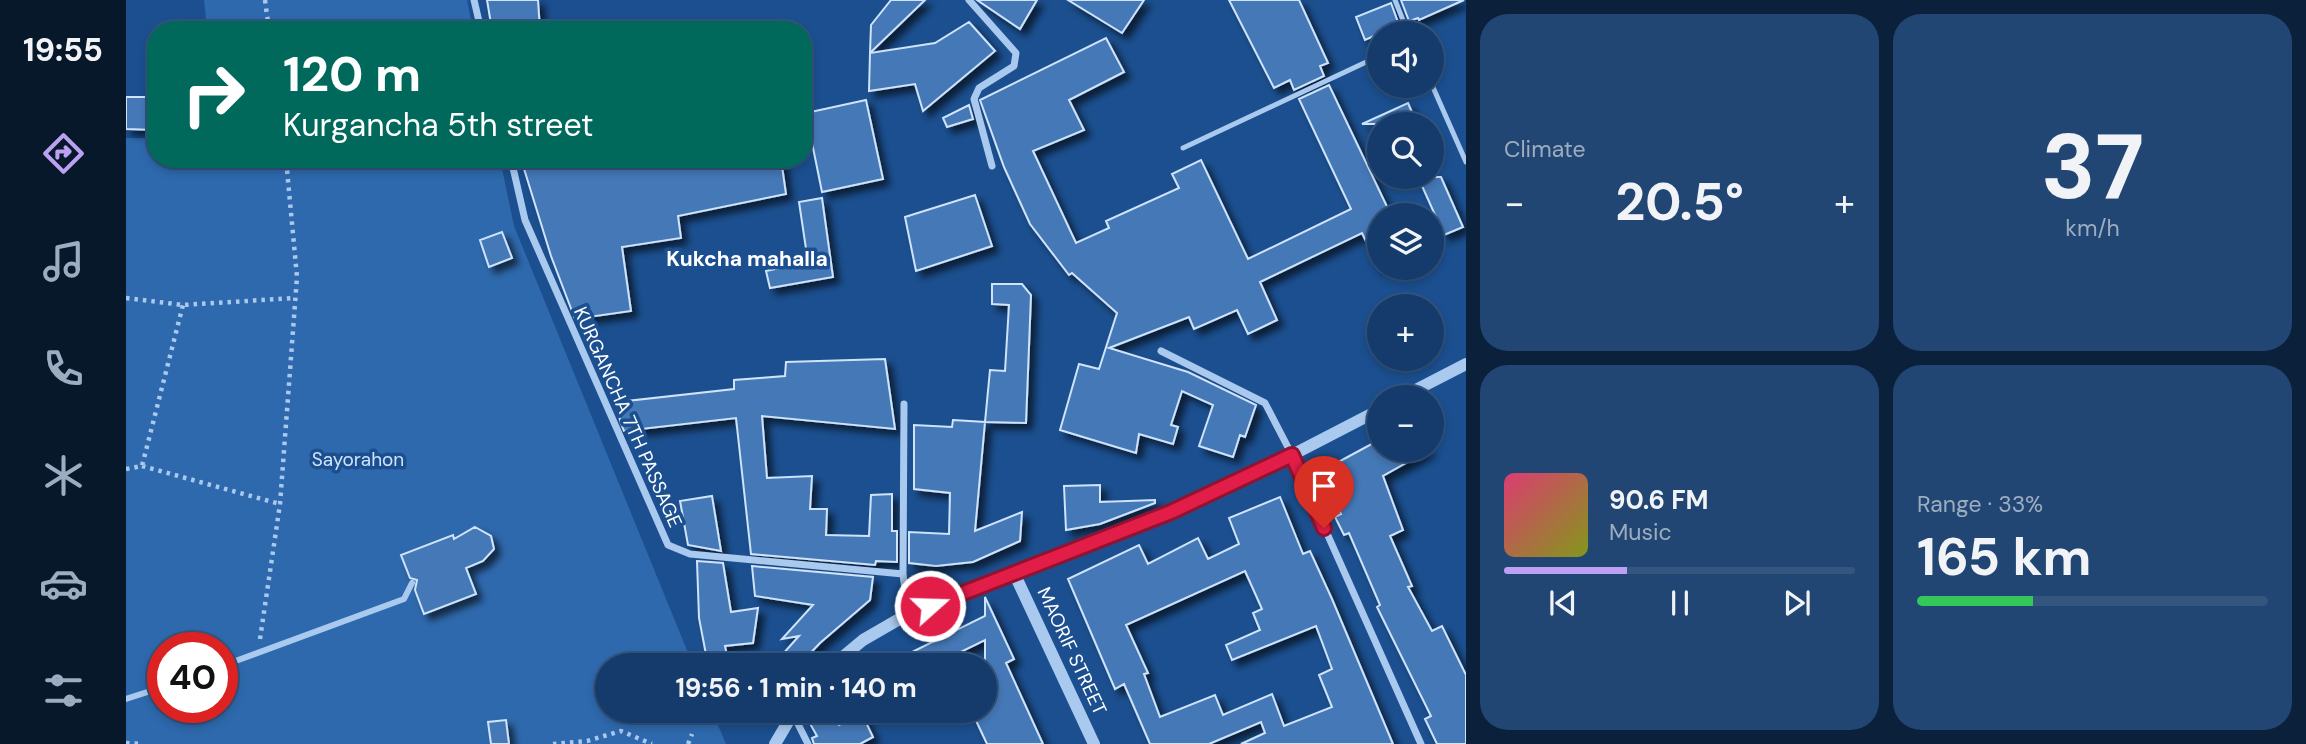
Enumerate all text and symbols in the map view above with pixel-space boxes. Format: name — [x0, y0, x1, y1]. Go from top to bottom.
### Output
map controls — [1367, 21, 1444, 462]
button: sound — [1367, 21, 1444, 98]
text: 19:55 — [23, 29, 103, 71]
text: 120 m — [283, 42, 421, 106]
icon: right — [168, 49, 259, 140]
text: Kurgancha 5th street — [283, 104, 594, 146]
text: 37 — [2041, 108, 2144, 226]
button: search — [1367, 112, 1444, 189]
icon: directions — [39, 129, 88, 178]
text: Climate — [1504, 134, 1586, 164]
text: 20.5° — [1615, 168, 1744, 236]
text: − — [1504, 178, 1525, 228]
text: + — [1834, 178, 1855, 228]
button: layers — [1367, 203, 1444, 280]
text: km/h — [2065, 213, 2120, 243]
icon: music — [39, 237, 88, 286]
district label: Kukcha mahalla — [666, 245, 828, 273]
button: + — [1367, 294, 1444, 371]
street label: KURGANCHA 7TH PASSAGE — [568, 303, 688, 531]
icon: phone — [39, 344, 88, 393]
button: − — [1367, 385, 1444, 462]
park label: Sayorahon — [312, 447, 404, 472]
icon: climate — [39, 451, 88, 500]
pin — [1294, 456, 1354, 528]
icon: arrive — [1305, 467, 1343, 505]
text: 90.6 FM — [1609, 483, 1709, 517]
text: Range · 33% — [1917, 489, 2043, 519]
text: Music — [1609, 517, 1672, 547]
text: 165 km — [1917, 523, 2091, 591]
icon: car — [39, 559, 88, 608]
position arrow — [893, 569, 967, 643]
street label: MAORIF STREET — [1031, 583, 1113, 719]
icon: previous — [1544, 584, 1582, 622]
icon: pause — [1661, 584, 1699, 622]
icon: next — [1778, 584, 1816, 622]
speed limit sign: 40 — [147, 632, 238, 723]
icon: filters — [39, 666, 88, 715]
text: 19:56 · 1 min · 140 m — [675, 671, 917, 705]

